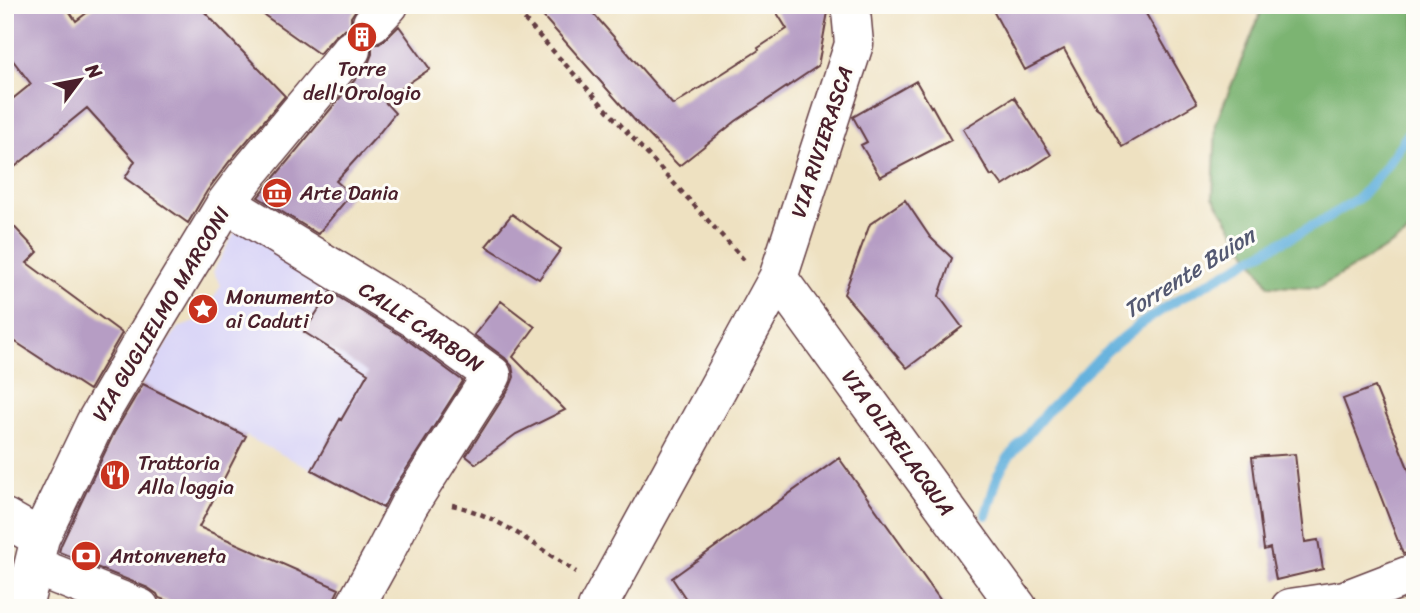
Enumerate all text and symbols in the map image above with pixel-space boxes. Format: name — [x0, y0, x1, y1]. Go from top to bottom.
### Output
building icon: Torre dell'Orologio — [345, 20, 379, 54]
north arrow — [46, 46, 116, 116]
place label: Torre dell'Orologio — [303, 50, 421, 112]
text: N — [76, 56, 112, 86]
street label: VIA RIVIERASCA — [780, 61, 864, 223]
place label: Arte Dania — [299, 174, 399, 212]
museum icon: Arte Dania — [260, 176, 294, 210]
street label: VIA GUGLIELMO MARCONI — [81, 198, 241, 429]
water label: Torrente Buion — [1115, 215, 1266, 330]
street label: CALLE CARBON — [350, 271, 492, 383]
place label: Monumento ai Caduti — [226, 278, 334, 340]
place icon: Monumento ai Caduti — [186, 292, 220, 326]
street label: VIA OLTRELACQUA — [831, 361, 965, 525]
place label: Trattoria Alla loggia — [137, 444, 234, 506]
restaurant icon: Trattoria Alla loggia — [98, 458, 132, 492]
place label: Antonveneta — [108, 537, 227, 575]
bank icon: Antonveneta — [69, 539, 103, 573]

